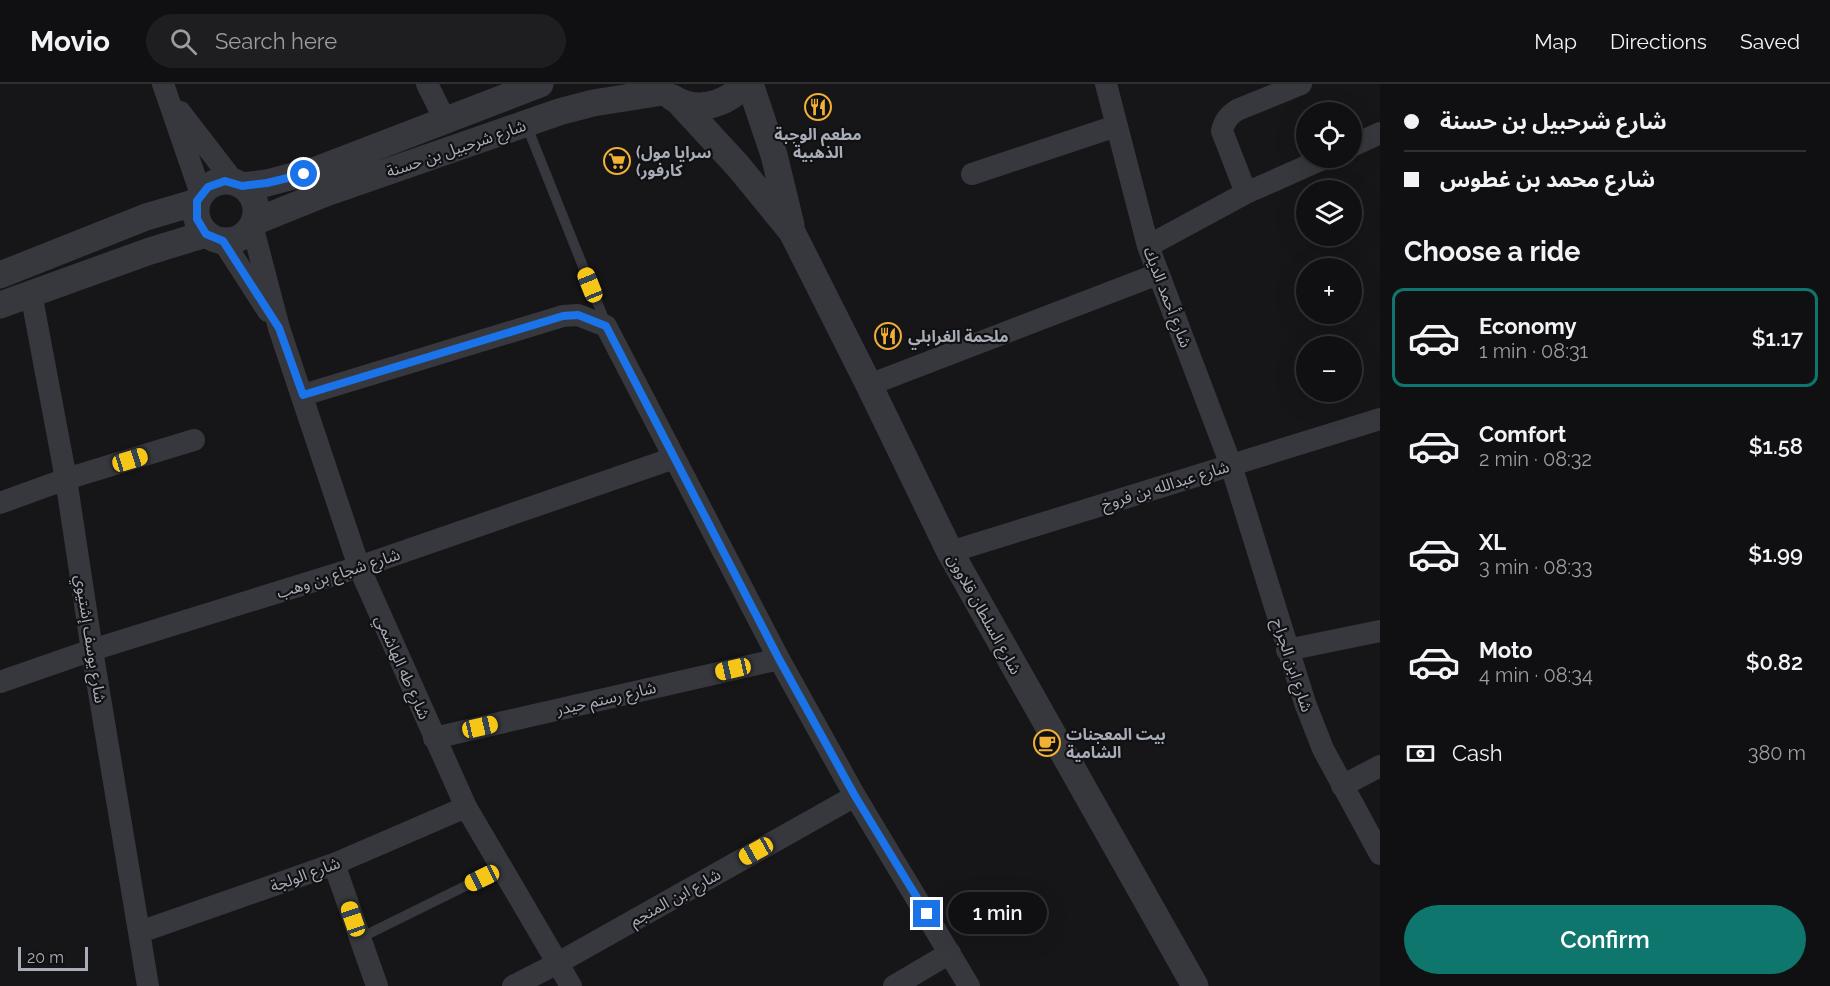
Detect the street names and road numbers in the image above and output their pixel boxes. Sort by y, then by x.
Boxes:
street label: شارع شرحبيل بن حسنة [384,116,529,184]
street label: شارع أحمد الديك [1137,244,1195,351]
street label: شارع عبدالله بن فروخ [1099,457,1232,517]
street label: شارع شجاع بن وهب [274,545,403,605]
street label: شارع السلطان قلاوون [941,551,1026,679]
street label: شارع يوسف إشتيوي [68,574,110,705]
street label: شارع طه الهاشمي [368,612,434,724]
street label: شارع ابن الجراح [1266,616,1317,715]
street label: شارع رستم حيدر [553,678,659,722]
street label: شارع الولجة [268,853,344,899]
street label: شارع ابن المنجم [626,865,725,933]

